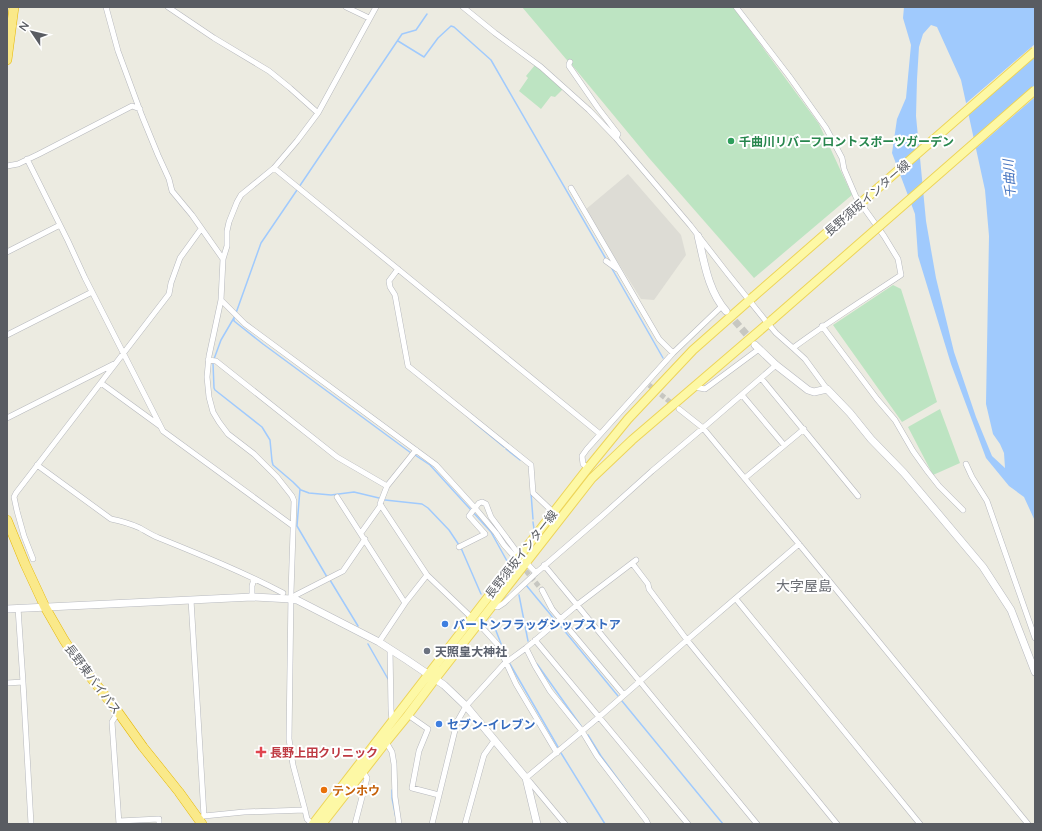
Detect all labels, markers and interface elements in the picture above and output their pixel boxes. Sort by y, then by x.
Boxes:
north arrow [12,12,52,52]
text: N [16,19,31,33]
place label: 千曲川リバーフロントスポーツガーデン [739,134,954,149]
marker: 千曲川リバーフロントスポーツガーデン [726,136,736,146]
street label: 長野須坂インター線 [821,157,913,239]
water label: 千曲川 [1000,157,1018,199]
street label: 長野須坂インター線 [482,507,560,601]
district label: 大字屋島 [776,577,832,594]
place label: バートンフラッグシップストア [453,617,621,632]
marker: バートンフラッグシップストア [440,619,450,629]
street label: 長野東バイパス [62,641,124,717]
place label: 天照皇大神社 [435,644,507,659]
marker: 天照皇大神社 [422,646,432,656]
place label: セブン-イレブン [447,717,535,732]
marker: セブン-イレブン [434,719,444,729]
place label: 長野上田クリニック [270,745,378,760]
marker: 長野上田クリニック [255,746,267,758]
place label: テンホウ [332,783,380,798]
marker: テンホウ [319,785,329,795]

